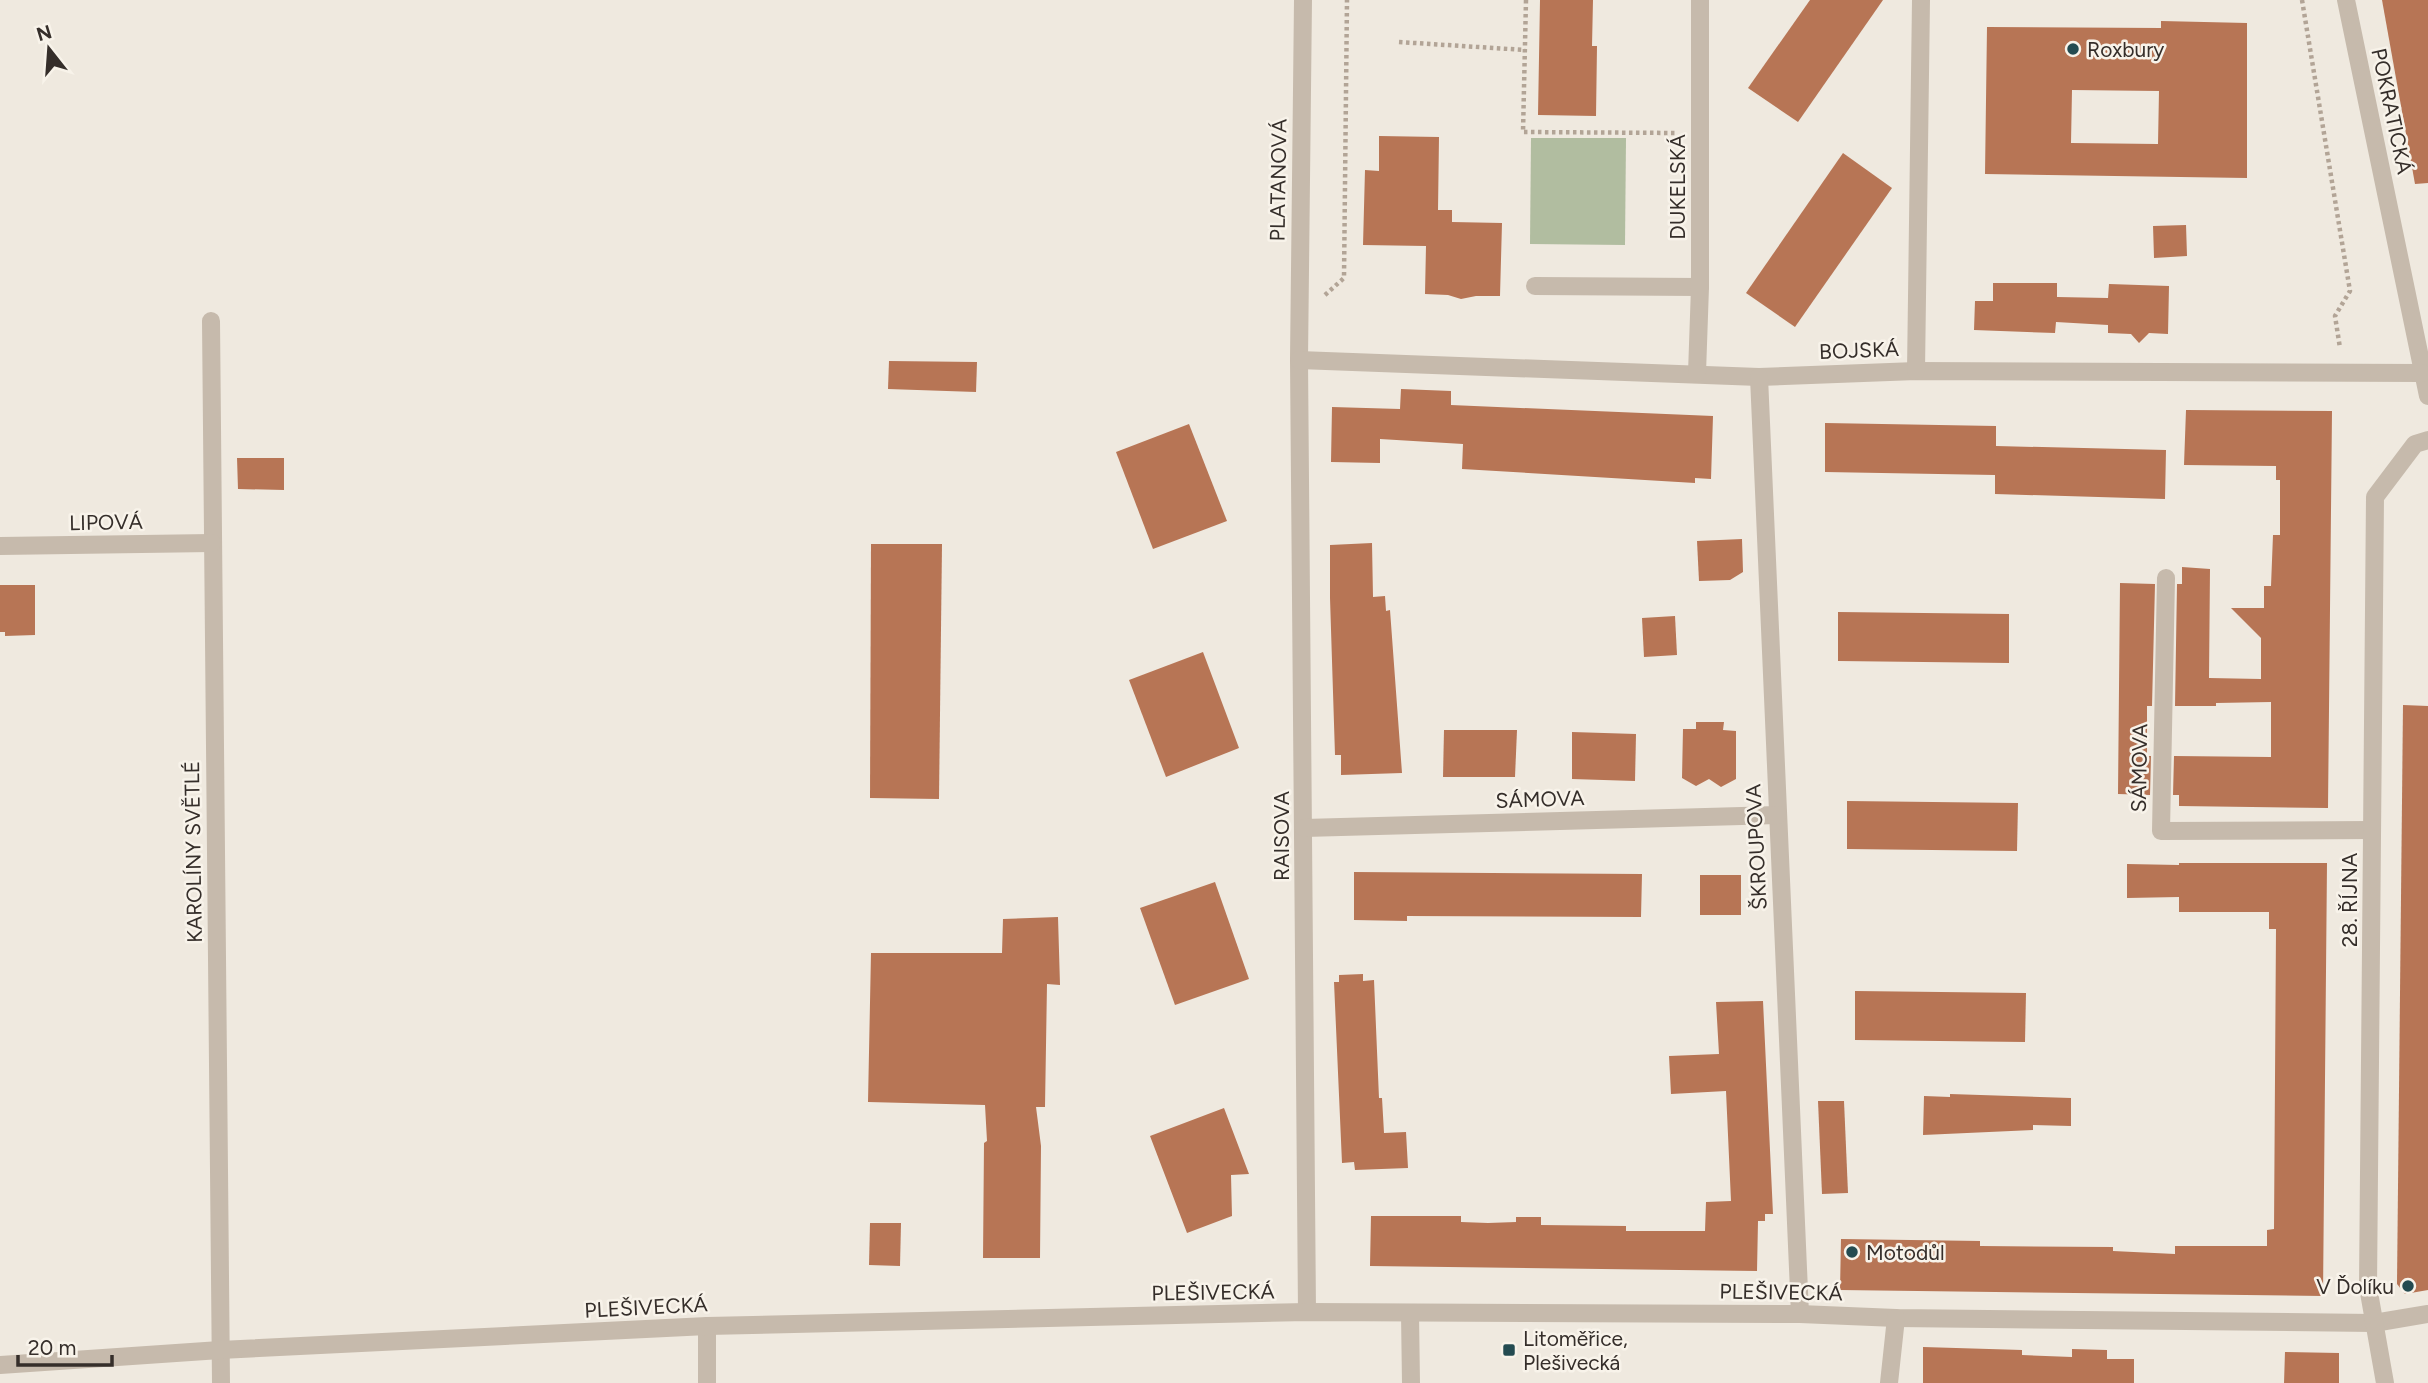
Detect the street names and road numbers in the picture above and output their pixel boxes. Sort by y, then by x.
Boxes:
street label: POKRATICKÁ [2366,46,2418,176]
street label: PLATANOVÁ [1264,119,1292,241]
street label: DUKELSKÁ [1665,134,1690,240]
street label: BOJSKÁ [1819,336,1899,364]
street label: LIPOVÁ [69,509,143,535]
street label: SÁMOVA [2126,723,2152,813]
street label: KAROLÍNY SVĚTLÉ [179,761,207,943]
street label: ŠKROUPOVA [1740,783,1772,911]
street label: SÁMOVA [1495,785,1585,813]
street label: RAISOVA [1269,791,1294,881]
street label: 28. ŘÍJNA [2337,853,2362,947]
street label: PLEŠIVECKÁ [1151,1278,1275,1306]
street label: PLEŠIVECKÁ [1719,1278,1843,1306]
street label: PLEŠIVECKÁ [584,1291,708,1323]

